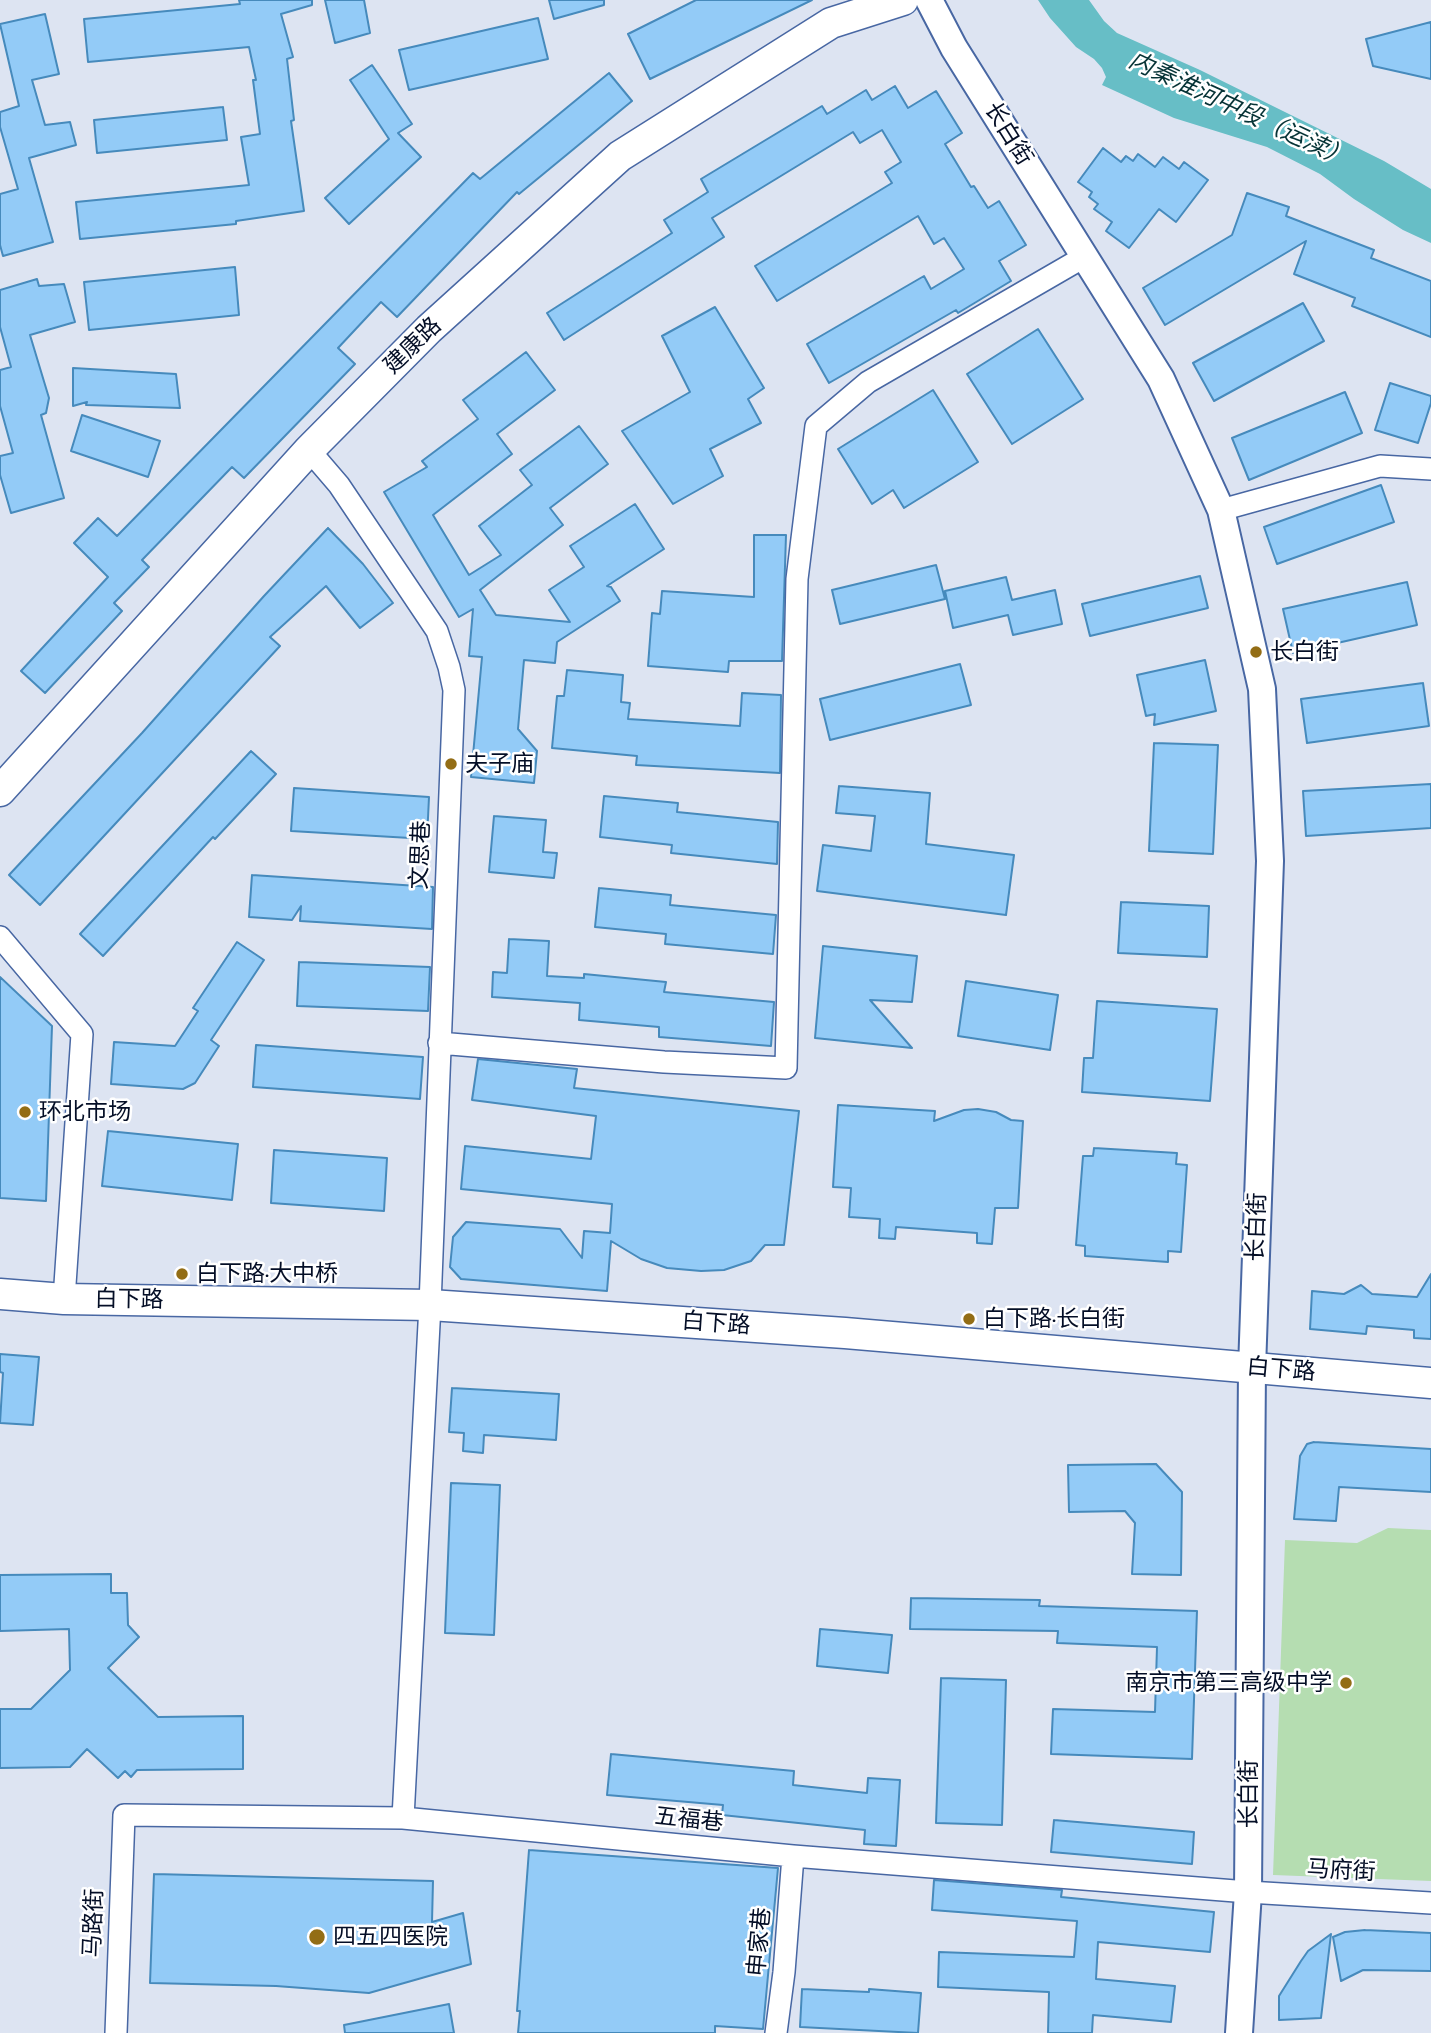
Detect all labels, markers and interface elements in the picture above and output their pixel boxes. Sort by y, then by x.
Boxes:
water label: 内秦淮河中段（运渎） [1124,46,1354,174]
street label: 长白街 [978,97,1038,171]
street label: 建康路 [379,312,447,380]
place label: 长白街 [1270,638,1339,666]
marker: 长白街 [1248,644,1264,660]
place label: 夫子庙 [465,750,534,778]
marker: 夫子庙 [443,756,459,772]
street label: 文思巷 [406,820,436,890]
place label: 环北市场 [39,1098,131,1126]
marker: 环北市场 [17,1104,33,1120]
street label: 长白街 [1242,1192,1272,1262]
place label: 白下路·大中桥 [196,1260,338,1288]
marker: 白下路·大中桥 [174,1266,190,1282]
street label: 白下路 [94,1286,164,1314]
place label: 白下路·长白街 [983,1305,1125,1333]
street label: 白下路 [681,1308,751,1340]
marker: 白下路·长白街 [961,1311,977,1327]
street label: 白下路 [1245,1353,1317,1387]
place label: 南京市第三高级中学 [1125,1669,1332,1697]
marker: 南京市第三高级中学 [1338,1675,1354,1691]
street label: 长白街 [1235,1760,1263,1828]
street label: 五福巷 [653,1803,725,1837]
street label: 马府街 [1306,1855,1376,1887]
street label: 马路街 [79,1888,109,1958]
street label: 申家巷 [743,1906,777,1978]
place label: 四五四医院 [333,1923,448,1951]
marker: 四五四医院 [307,1927,327,1947]

